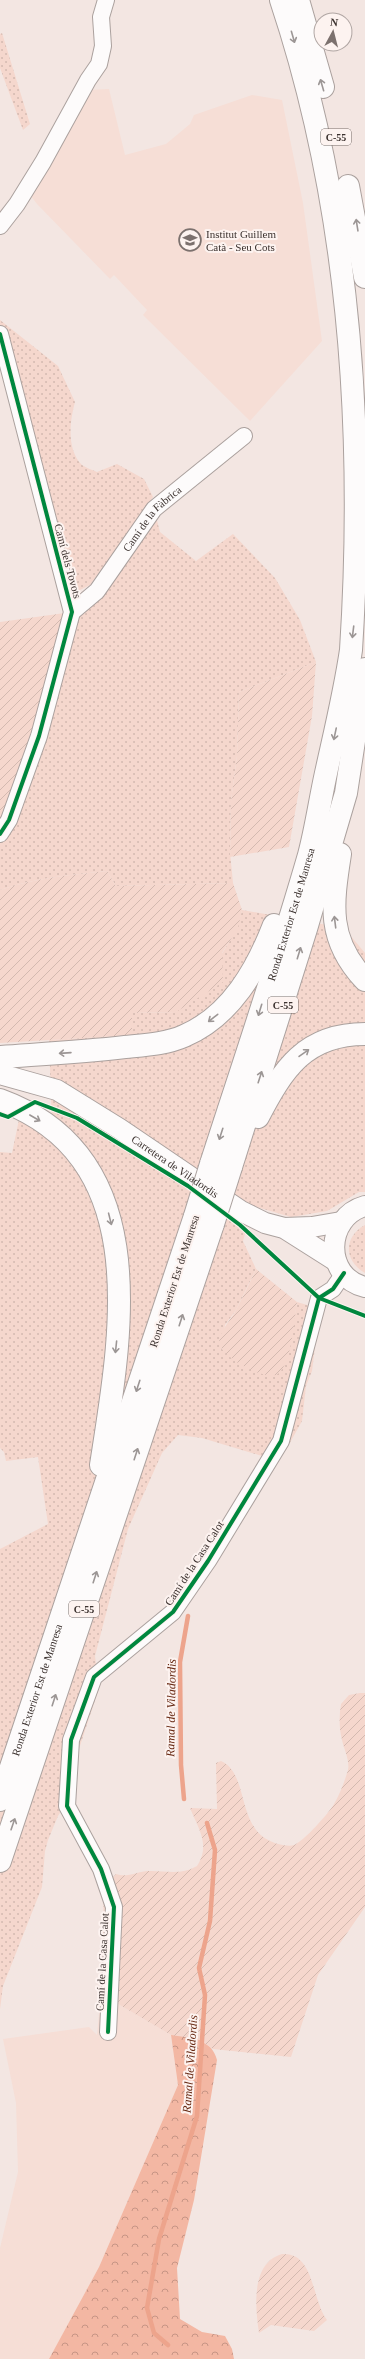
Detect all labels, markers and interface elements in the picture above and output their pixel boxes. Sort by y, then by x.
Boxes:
north arrow [313,12,353,52]
text: N [330,16,339,29]
one-way arrow [290,31,297,44]
one-way arrow [318,79,326,92]
road number: C-55 [321,129,351,145]
one-way arrow [352,219,360,232]
school or university icon: Institut Guillem Catà - Seu Cots [177,227,203,253]
place label: Institut Guillem Catà - Seu Cots [206,228,276,253]
street label: Camí de la Fàbrica [120,483,184,554]
street label: Camí dels Tovots [52,522,84,600]
one-way arrow [350,625,357,638]
one-way arrow [330,727,338,740]
street label: Ronda Exterior Est de Manresa [265,847,317,982]
one-way arrow [331,916,338,929]
one-way arrow [296,947,303,960]
road number: C-55 [268,997,298,1013]
one-way arrow [256,1004,263,1017]
one-way arrow [207,1013,218,1022]
one-way arrow [59,1049,72,1056]
one-way arrow [298,1049,309,1057]
one-way arrow [257,1071,264,1084]
one-way arrow [29,1114,41,1122]
one-way arrow [217,1128,224,1141]
street label: Carretera de Viladordis [129,1133,221,1200]
one-way arrow [107,1212,115,1225]
street label: Ronda Exterior Est de Manresa [147,1213,201,1349]
one-way arrow [178,1313,185,1326]
one-way arrow [112,1340,120,1353]
one-way arrow [134,1380,142,1392]
one-way arrow [133,1448,140,1461]
street label: Camí de la Casa Calot [162,1518,226,1608]
one-way arrow [92,1571,99,1584]
road number: C-55 [69,1601,99,1617]
street label: Ronda Exterior Est de Manresa [9,1622,64,1757]
water label: Ramal de Viladordis [163,1659,179,1758]
one-way arrow [50,1695,58,1707]
one-way arrow [9,1818,17,1830]
street label: Camí de la Casa Calot [93,1913,111,2011]
water label: Ramal de Viladordis [180,2014,200,2114]

